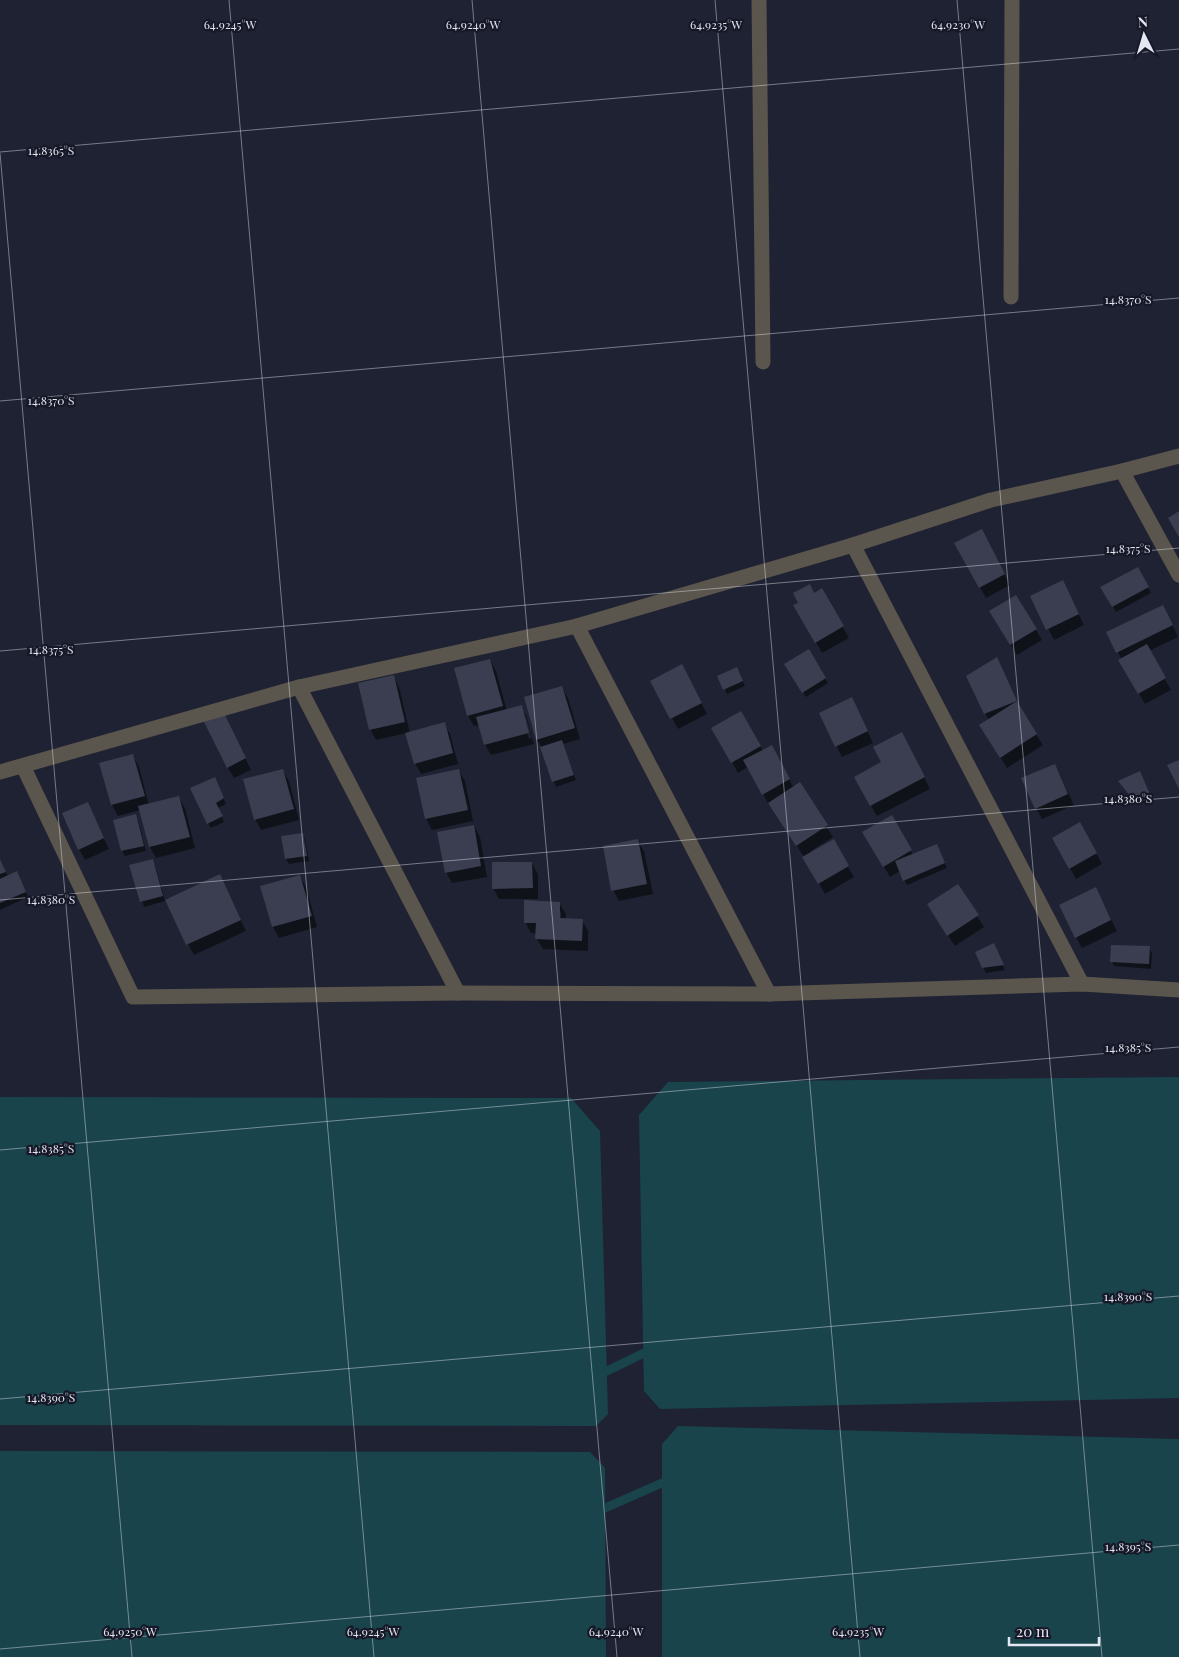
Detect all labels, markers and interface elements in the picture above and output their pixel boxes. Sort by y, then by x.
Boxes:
north arrow [1119,10,1169,60]
text: N [1137,12,1149,31]
text: 64.9245°W [204,16,256,32]
text: 64.9240°W [446,16,500,32]
text: 64.9235°W [690,16,742,32]
text: 64.9230°W [931,16,985,32]
text: 14.8365°S [28,142,74,158]
text: 14.8370°S [1104,291,1152,307]
text: 14.8370°S [27,392,75,408]
text: 14.8375°S [1105,540,1151,556]
text: 14.8375°S [28,641,74,657]
text: 14.8380°S [1104,790,1152,806]
text: 14.8380°S [27,891,75,907]
text: 14.8385°S [1105,1039,1151,1055]
text: 14.8385°S [28,1140,74,1156]
text: 14.8390°S [1104,1288,1152,1304]
text: 14.8390°S [27,1389,75,1405]
text: 14.8395°S [1105,1538,1151,1554]
scale bar [1009,1614,1099,1646]
text: 20 m [1016,1621,1050,1641]
text: 64.9250°W [103,1623,157,1639]
text: 64.9245°W [347,1623,399,1639]
text: 64.9240°W [589,1623,643,1639]
text: 64.9235°W [832,1623,884,1639]

